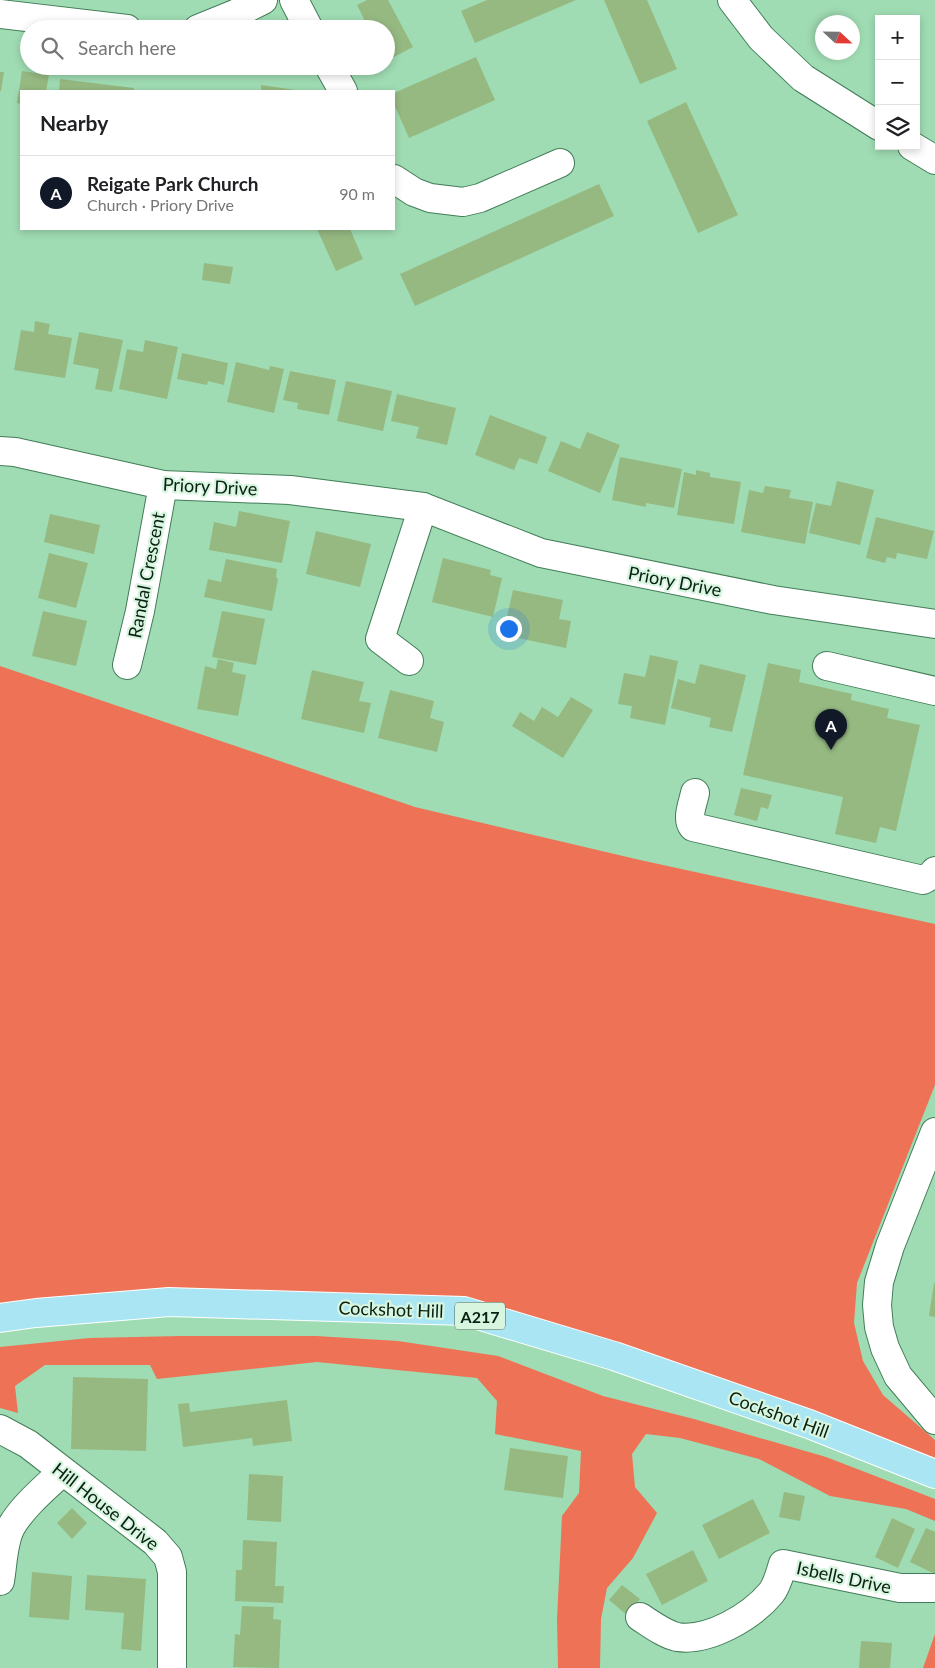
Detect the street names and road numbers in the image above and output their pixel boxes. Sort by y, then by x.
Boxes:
street label: Priory Drive [162,473,258,499]
street label: Randal Crescent [123,510,169,640]
street label: Priory Drive [626,561,724,601]
street label: Cockshot Hill [338,1296,444,1322]
road number: A217 [455,1302,505,1330]
street label: Cockshot Hill [726,1386,832,1442]
street label: Hill House Drive [48,1457,164,1555]
street label: Isbells Drive [795,1556,893,1598]

